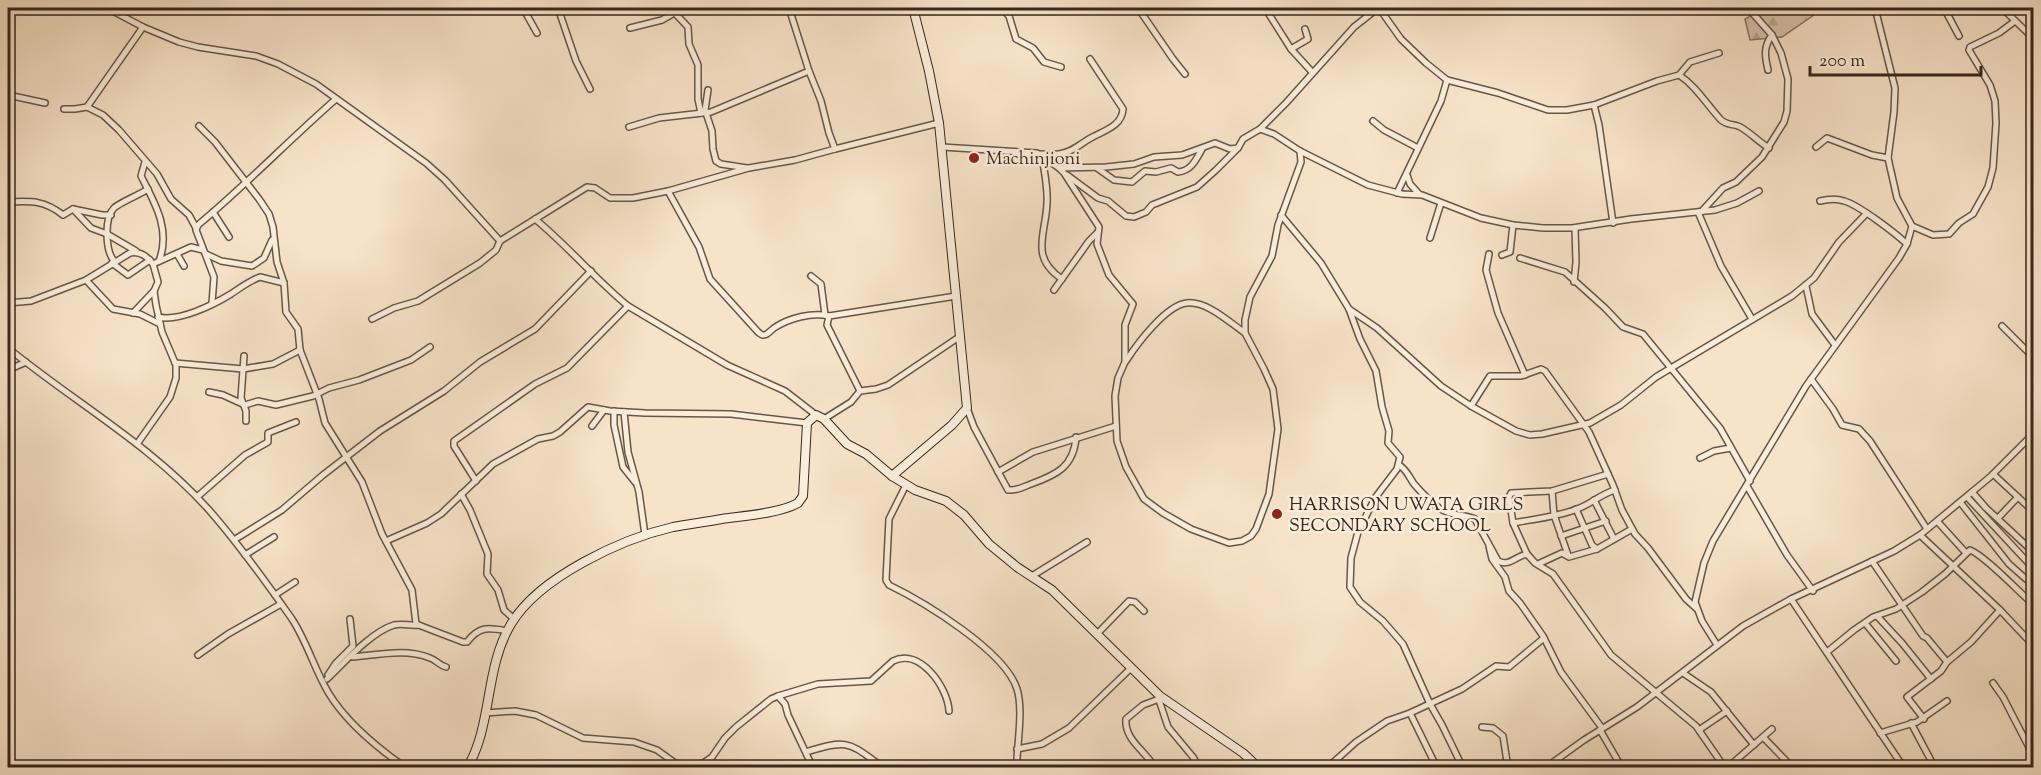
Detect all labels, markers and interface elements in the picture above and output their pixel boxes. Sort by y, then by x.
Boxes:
scale bar [1810,39,1981,77]
text: 200 m [1819,49,1865,75]
place label: Machinjioni [986,147,1080,173]
marker: Machinjioni [967,151,981,165]
place label: HARRISON UWATA GIRLS SECONDARY SCHOOL [1289,493,1523,540]
marker: HARRISON UWATA GIRLS SECONDARY SCHOOL [1270,507,1284,521]

